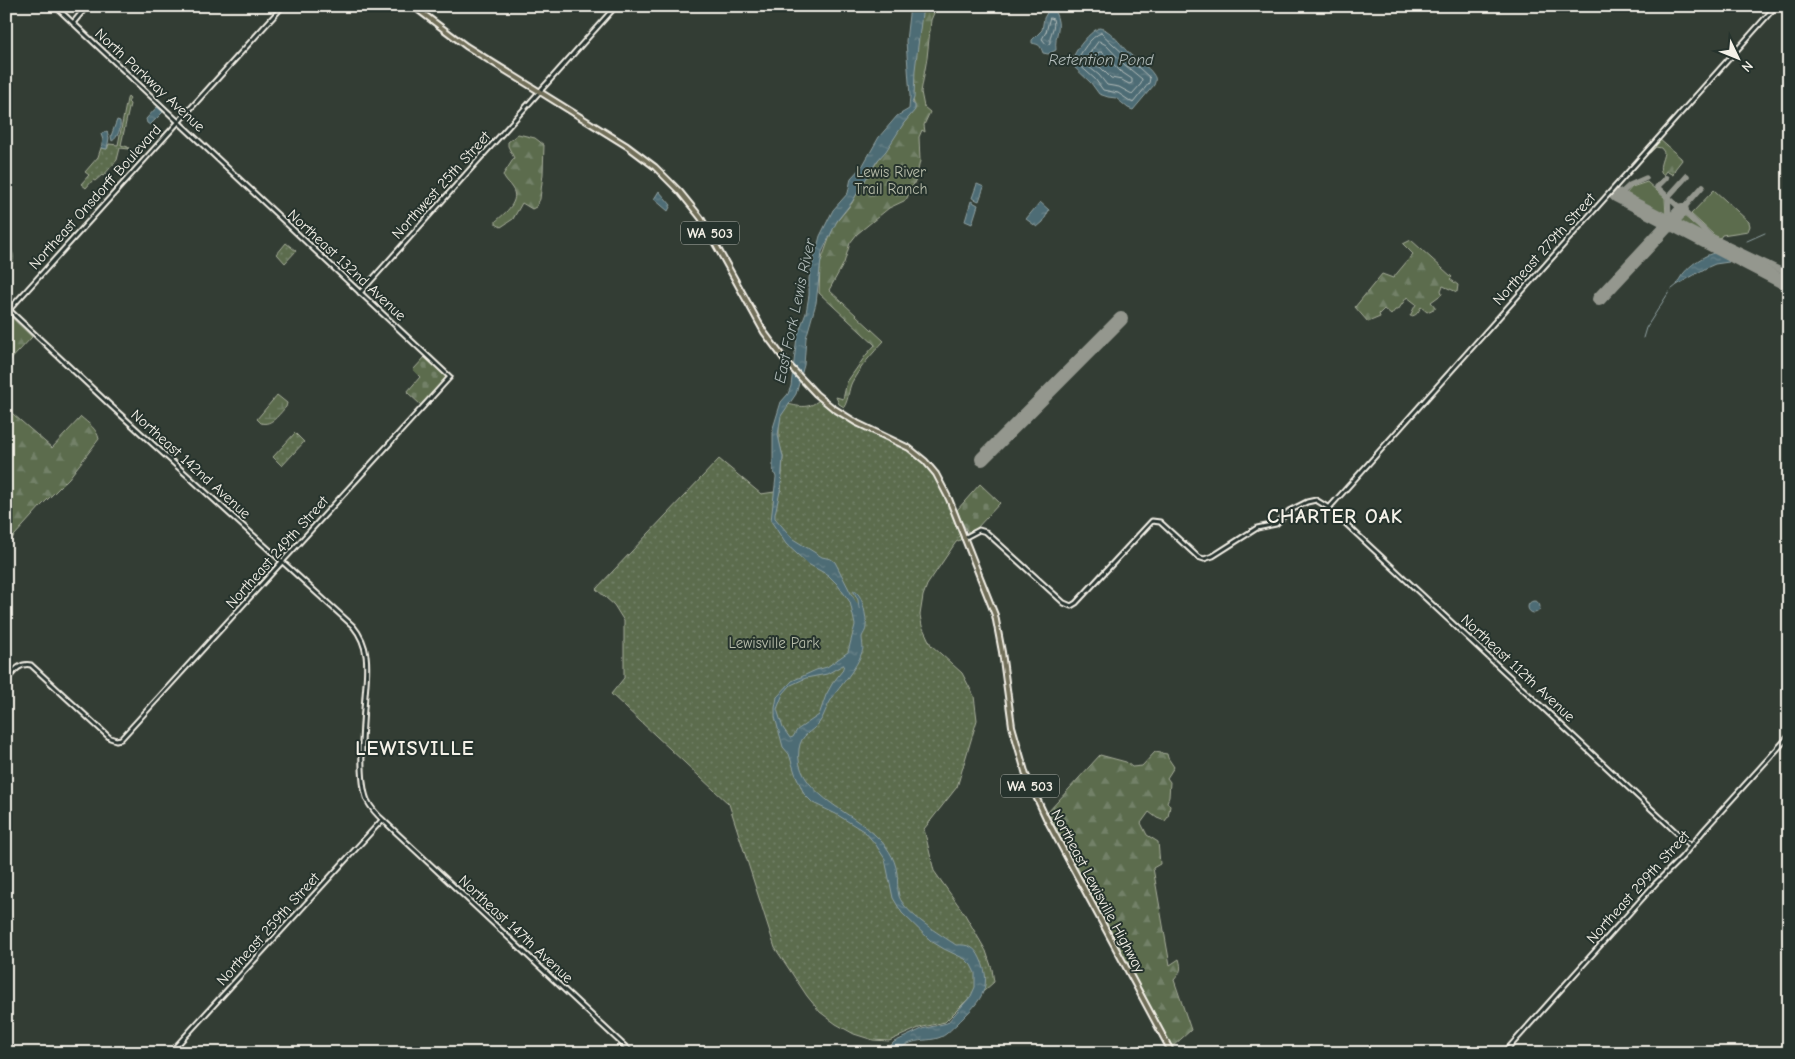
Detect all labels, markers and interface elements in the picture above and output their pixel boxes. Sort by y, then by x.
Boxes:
street label: North Parkway Avenue [91,24,209,136]
north arrow [1712,32,1762,82]
water label: Retention Pond [1048,51,1154,69]
text: N [1738,57,1756,76]
street label: Northeast Onsdorff Boulevard [25,121,165,273]
street label: Northwest 25th Street [388,127,495,243]
park label: Lewis River Trail Ranch [854,163,928,198]
street label: Northeast 279th Street [1489,189,1600,309]
street label: Northeast 132nd Avenue [284,205,410,325]
road number: WA 503 [681,222,739,244]
water label: East Fork Lewis River [771,236,819,385]
street label: Northeast 142nd Avenue [127,406,255,523]
street label: Northeast 249th Street [222,492,333,612]
district label: CHARTER OAK [1267,505,1403,528]
street label: Northeast 112th Avenue [1457,610,1579,726]
park label: Lewisville Park [729,634,820,652]
district label: LEWISVILLE [355,737,475,760]
road number: WA 503 [1001,774,1059,798]
street label: Northeast Lewisville Highway [1047,806,1149,976]
street label: Northeast 299th Street [1583,826,1694,947]
street label: Northeast 259th Street [213,868,324,989]
street label: Northeast 147th Avenue [455,871,577,987]

